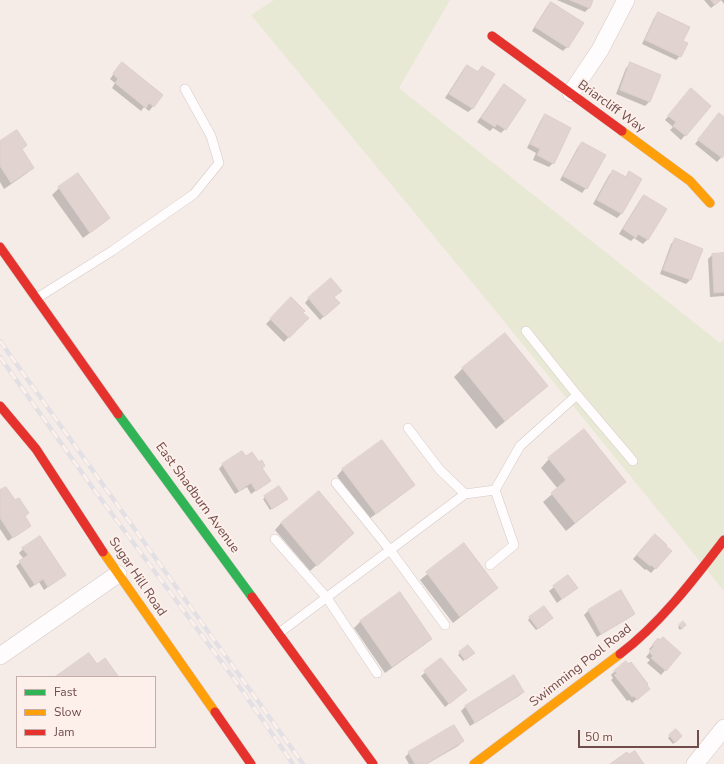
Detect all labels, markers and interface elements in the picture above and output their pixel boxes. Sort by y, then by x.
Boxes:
street label: Briarcliff Way [574,77,648,137]
street label: East Shadburn Avenue [152,440,242,556]
street label: Sugar Hill Road [105,535,169,619]
street label: Swimming Pool Road [527,621,635,711]
legend [16,676,156,748]
text: Fast [54,684,77,700]
text: Slow [54,704,82,720]
scale bar [580,722,701,748]
text: Jam [54,724,75,740]
text: 50 m [585,729,613,745]

